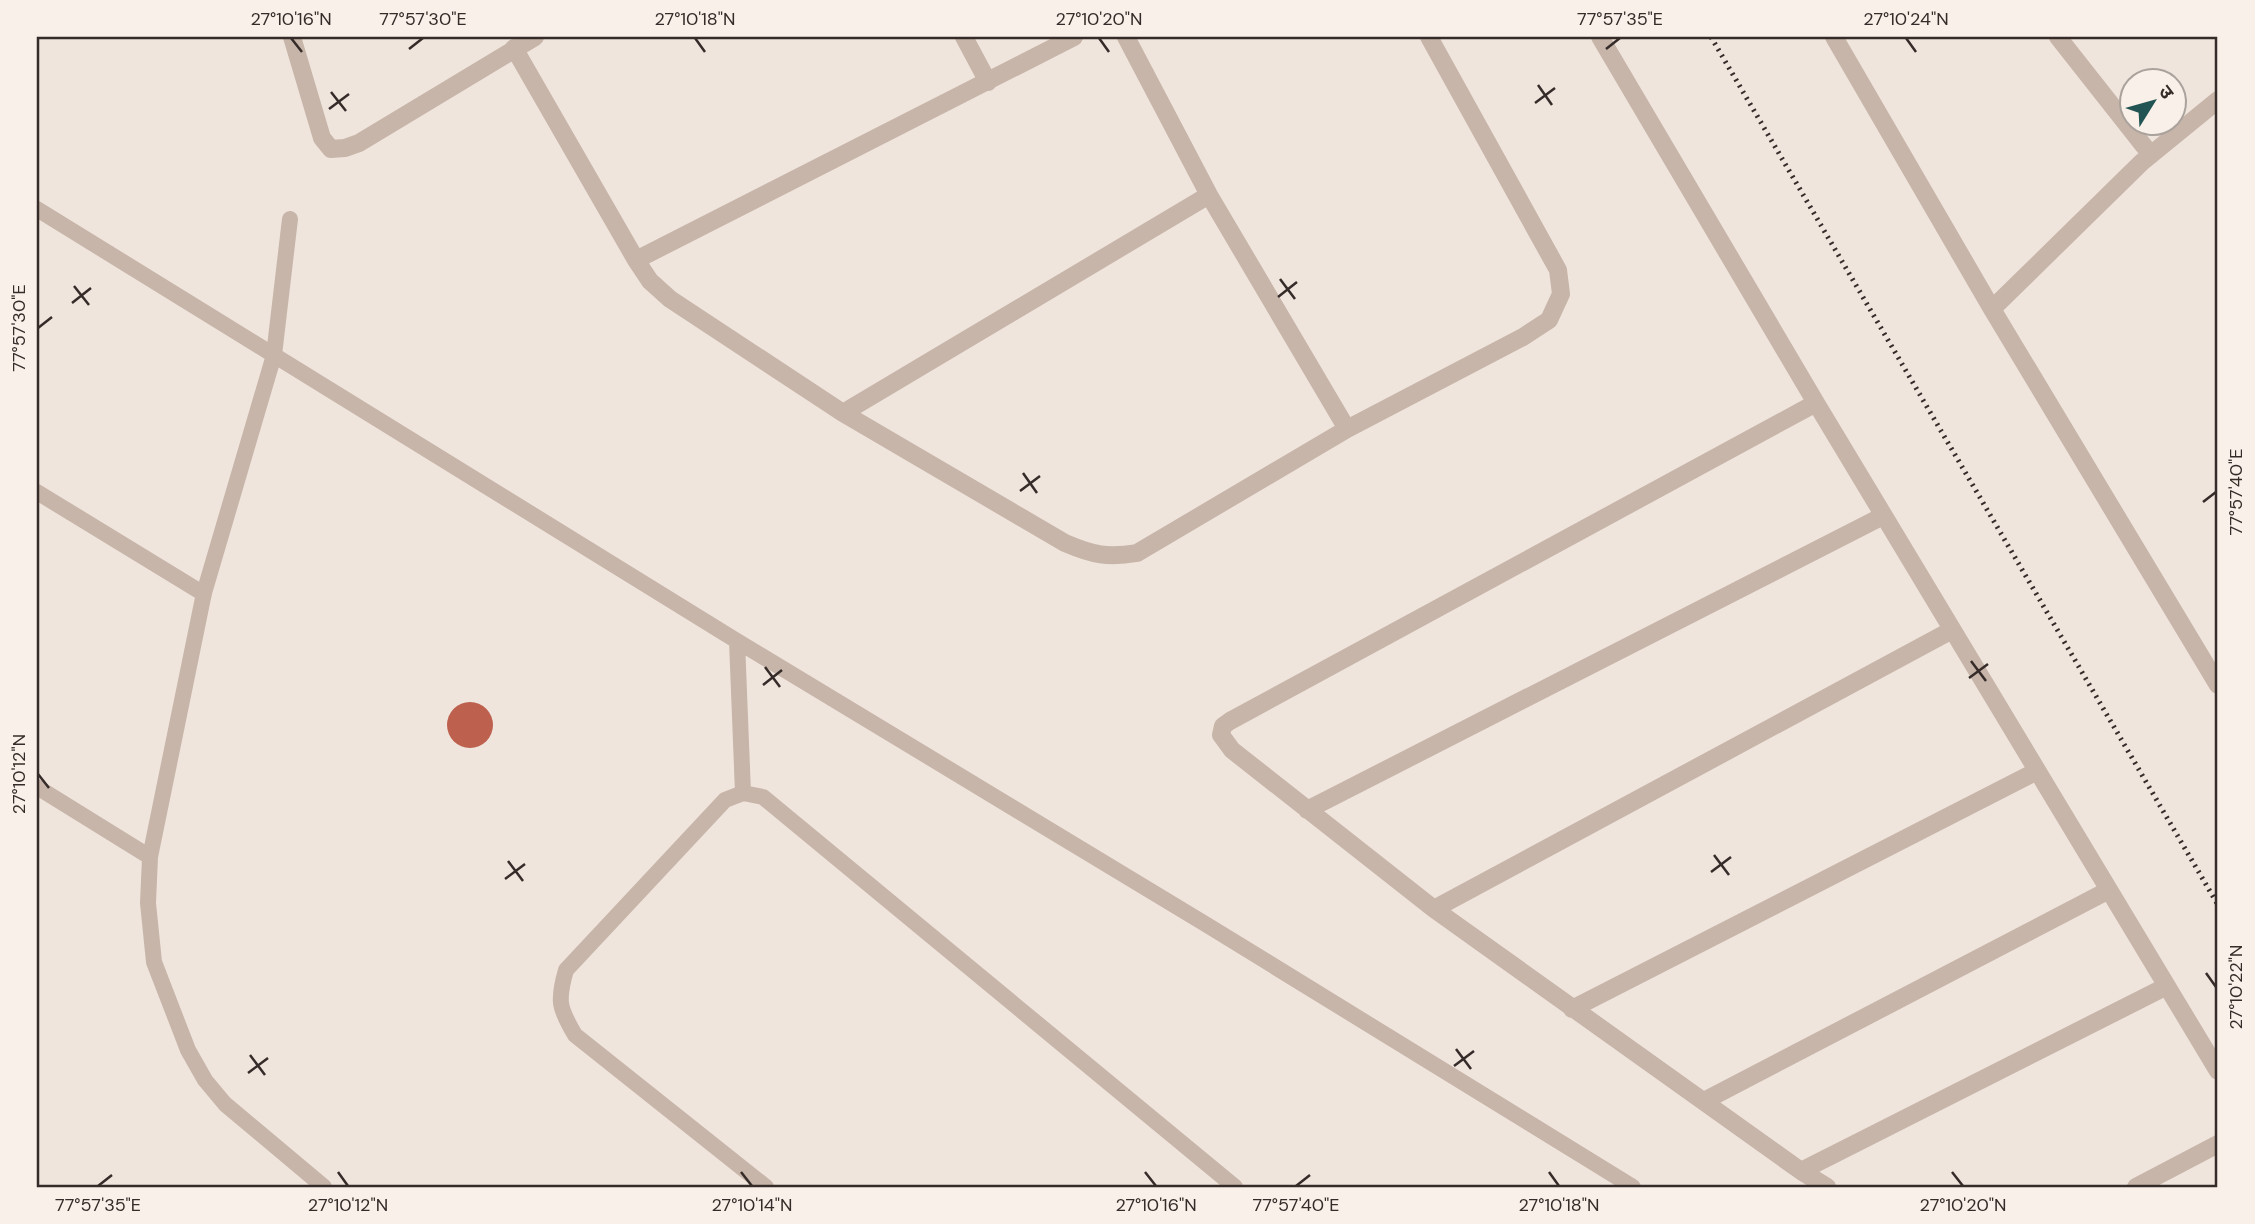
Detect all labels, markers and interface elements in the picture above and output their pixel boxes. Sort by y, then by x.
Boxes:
text: 27°10'16"N [250,7,332,31]
text: 77°57'30"E [379,7,467,31]
text: 27°10'18"N [655,7,735,31]
text: 27°10'20"N [1056,7,1142,31]
text: 77°57'35"E [1577,7,1663,31]
text: 27°10'24"N [1863,7,1949,31]
north arrow [2118,66,2188,136]
text: उ [2153,80,2180,105]
text: 77°57'30"E [7,284,31,372]
text: 77°57'40"E [2224,449,2248,535]
text: 27°10'12"N [7,734,31,814]
text: 27°10'22"N [2224,944,2248,1030]
text: 77°57'35"E [55,1193,141,1217]
text: 27°10'12"N [308,1193,388,1217]
text: 27°10'14"N [712,1193,792,1217]
text: 27°10'16"N [1115,1193,1197,1217]
text: 77°57'40"E [1253,1193,1339,1217]
text: 27°10'18"N [1519,1193,1599,1217]
text: 27°10'20"N [1920,1193,2006,1217]

